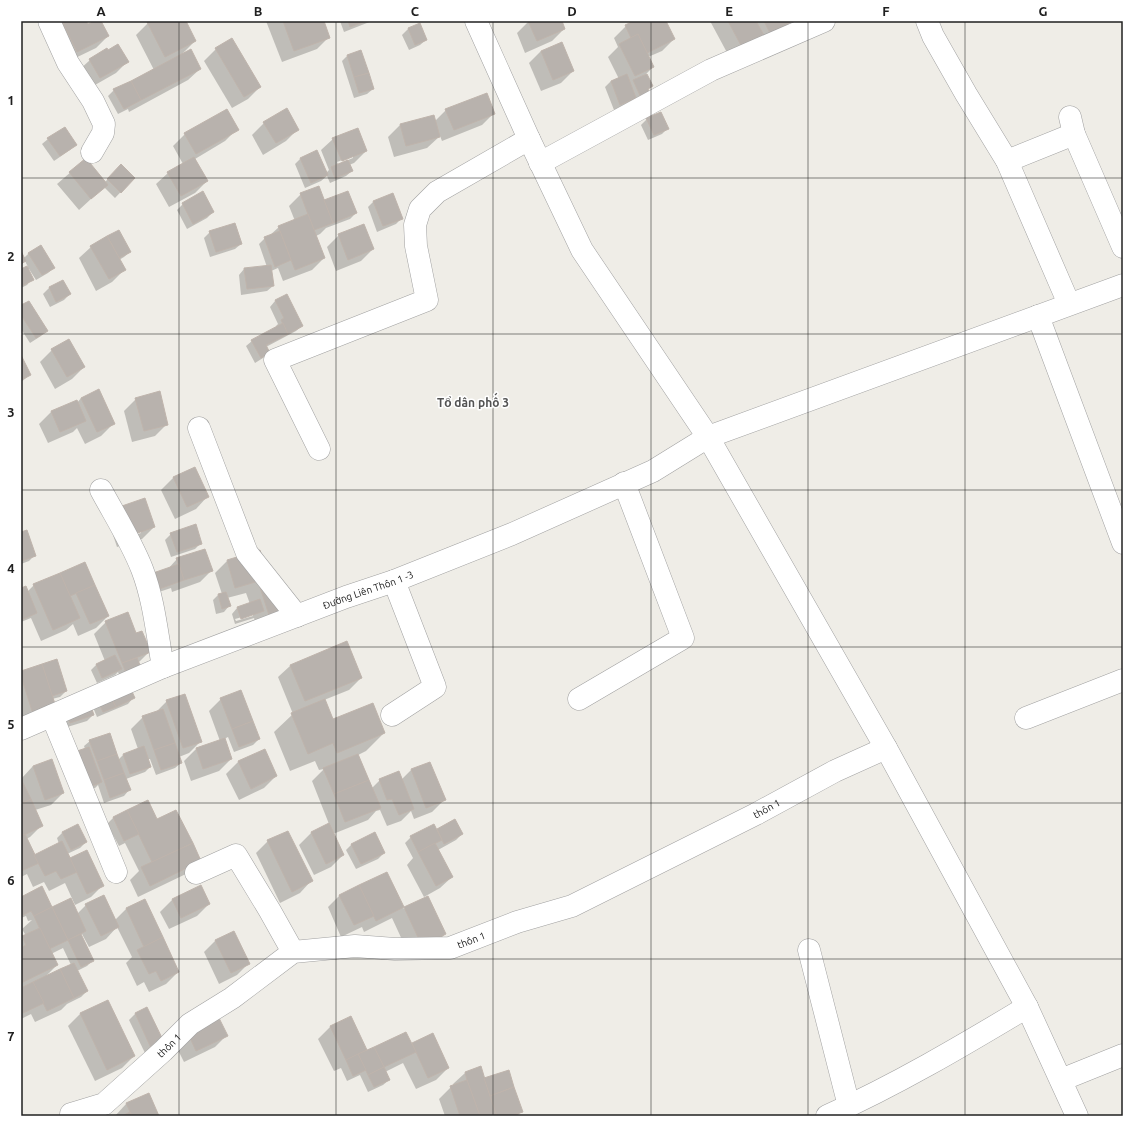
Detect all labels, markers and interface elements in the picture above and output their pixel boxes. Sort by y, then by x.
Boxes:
text: A [96,4,106,18]
text: B [254,4,263,18]
text: C [411,4,420,18]
text: D [567,4,577,18]
text: E [725,4,733,18]
text: F [882,4,890,18]
text: G [1039,4,1048,18]
text: 1 [7,93,15,107]
text: 2 [7,249,15,263]
district label: Tổ dân phố 3 [437,392,509,409]
text: 3 [7,405,15,419]
text: 4 [7,561,15,575]
street label: Đường Liên Thôn 1 -3 [321,568,415,611]
text: 5 [7,717,15,731]
street label: thôn 1 [751,796,782,820]
text: 6 [7,873,15,887]
street label: thôn 1 [456,929,487,950]
text: 7 [7,1029,15,1043]
street label: thôn 1 [155,1031,183,1059]

